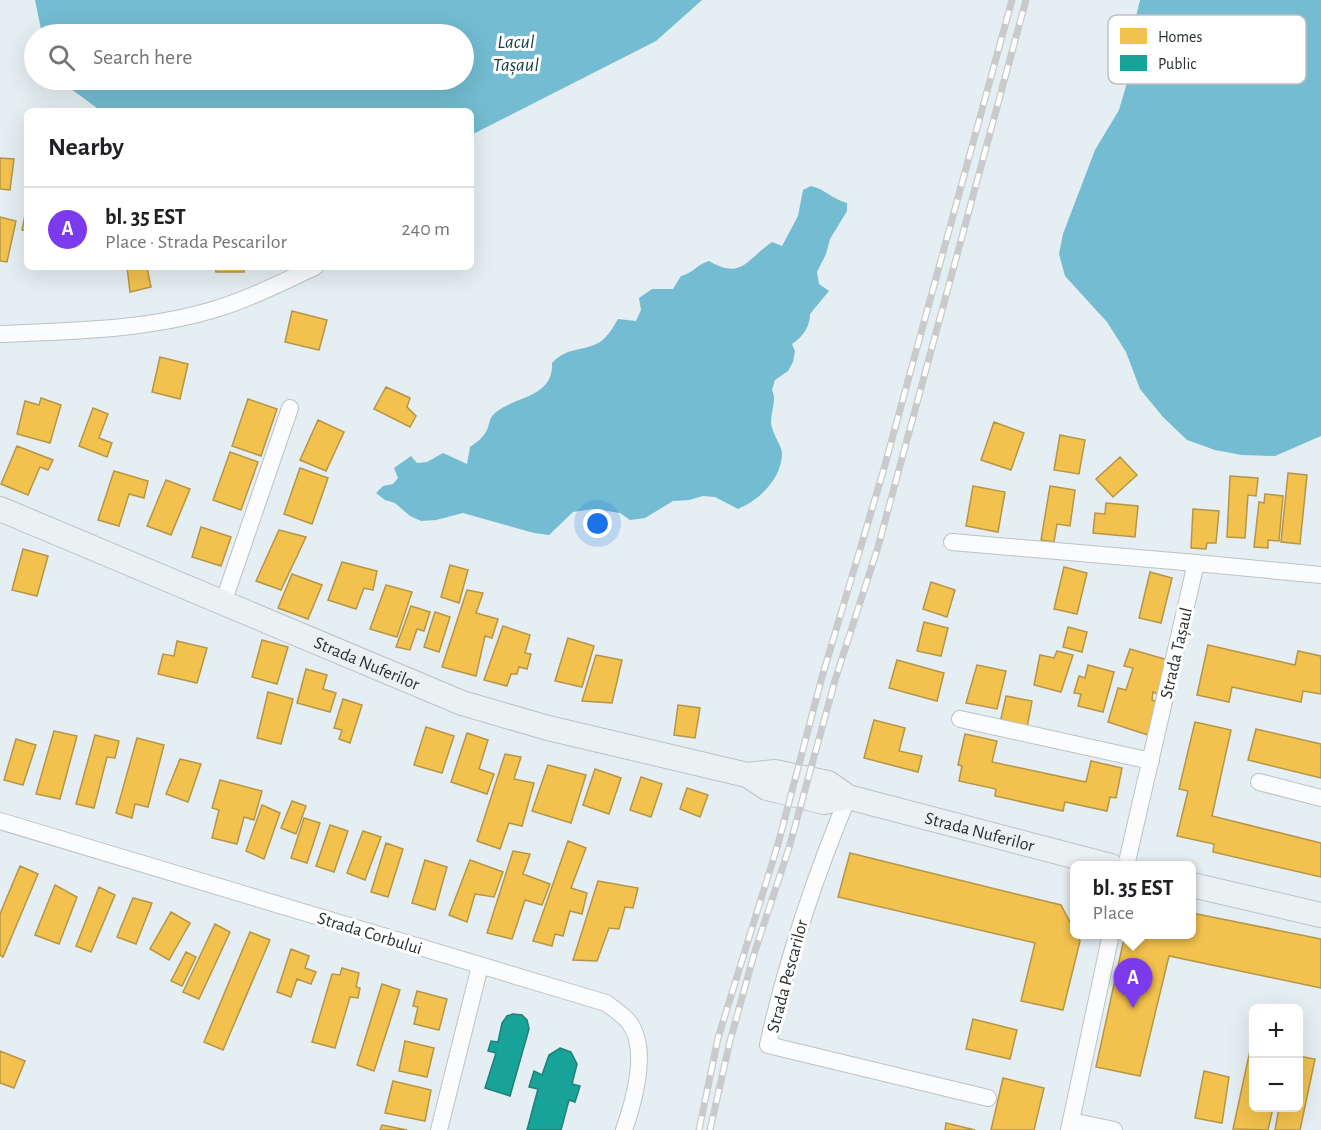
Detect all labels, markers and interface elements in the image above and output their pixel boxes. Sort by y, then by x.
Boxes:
legend [1108,15,1306,84]
search box [24,24,474,90]
text: Homes [1158,29,1202,45]
water label: Lacul Tașaul [493,32,539,76]
icon: search [45,41,78,74]
text: Search here [93,46,192,68]
text: Public [1158,56,1196,72]
text: Nearby [48,134,124,160]
text: bl. 35 EST [105,206,186,228]
text: A [62,219,74,239]
text: 240 m [401,219,450,239]
text: Place · Strada Pescarilor [105,232,287,252]
your location [583,509,612,538]
street label: Strada Tașaul [1158,606,1197,701]
street label: Strada Nuferilor [311,634,422,694]
street label: Strada Nuferilor [923,810,1036,856]
popup [1070,861,1196,939]
text: bl. 35 EST [1093,877,1173,899]
text: Place [1093,903,1134,923]
street label: Strada Corbului [315,909,424,958]
street label: Strada Pescarilor [764,918,812,1035]
pin: A [1114,958,1152,1008]
map controls [1249,1004,1303,1112]
button: + [1249,1004,1303,1058]
button: − [1249,1058,1303,1112]

